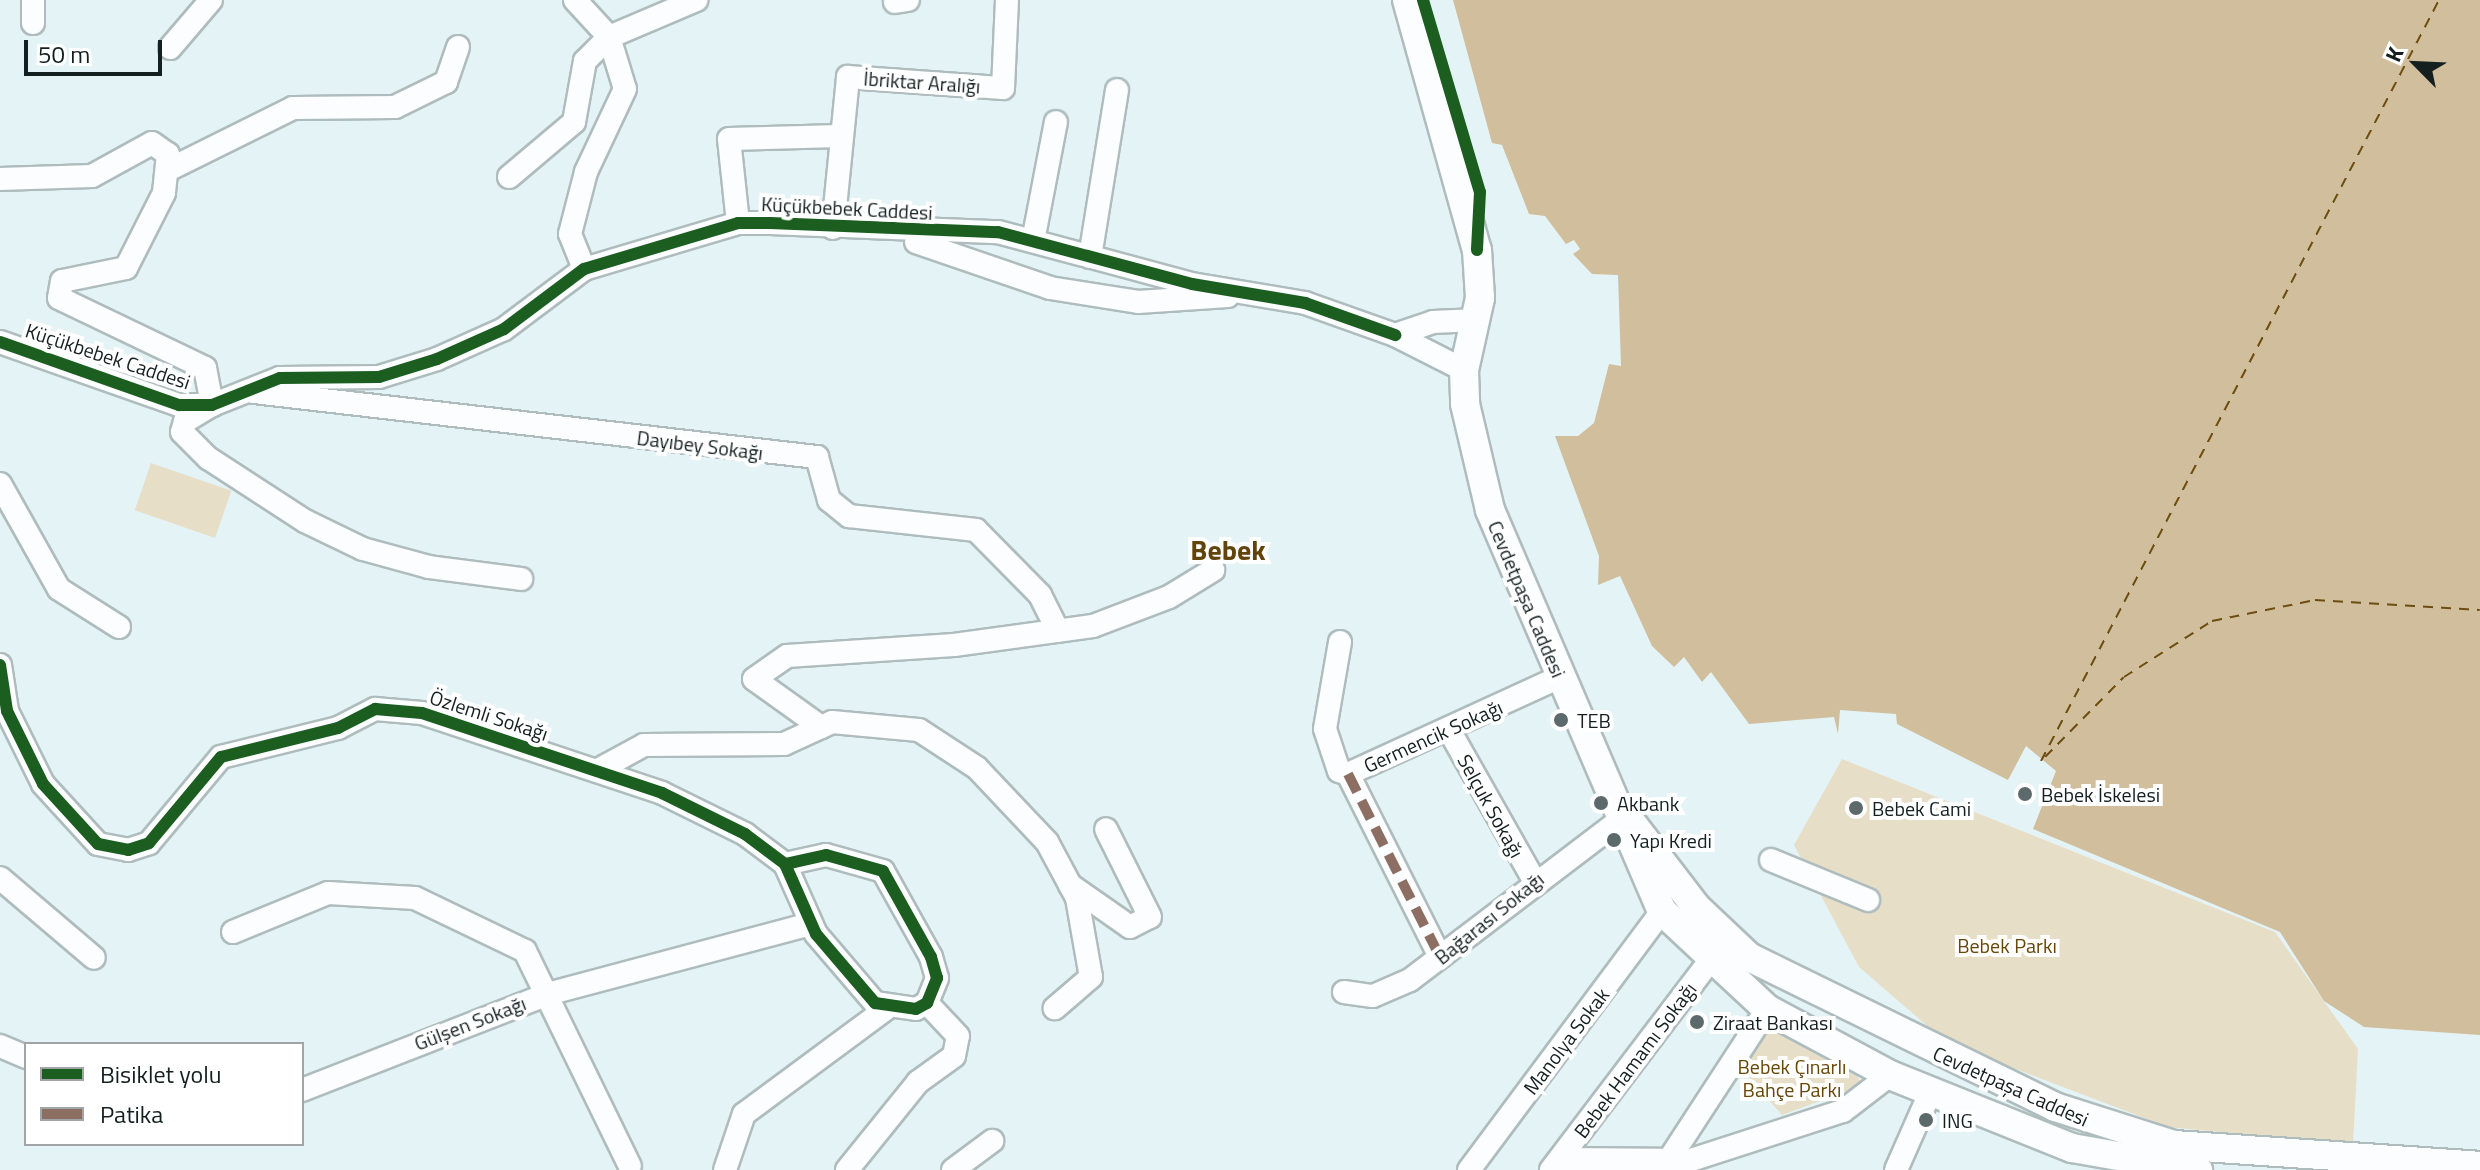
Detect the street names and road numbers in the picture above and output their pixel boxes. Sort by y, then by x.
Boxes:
street label: İbriktar Aralığı [863,66,981,98]
street label: Küçükbebek Caddesi [761,192,933,224]
street label: Küçükbebek Caddesi [23,318,193,394]
street label: Dayıbey Sokağı [636,425,764,465]
street label: Cevdetpaşa Caddesi [1483,517,1571,681]
street label: Özlemli Sokağı [427,685,551,745]
street label: Germencik Sokağı [1360,695,1506,777]
street label: Selçuk Sokağı [1453,750,1529,862]
street label: Bağarası Sokağı [1430,867,1548,969]
street label: Bebek Hamamı Sokağı [1569,978,1701,1142]
street label: Manolya Sokak [1518,983,1614,1099]
street label: Gülşen Sokağı [411,991,529,1055]
street label: Cevdetpaşa Caddesi [1929,1041,2093,1131]

